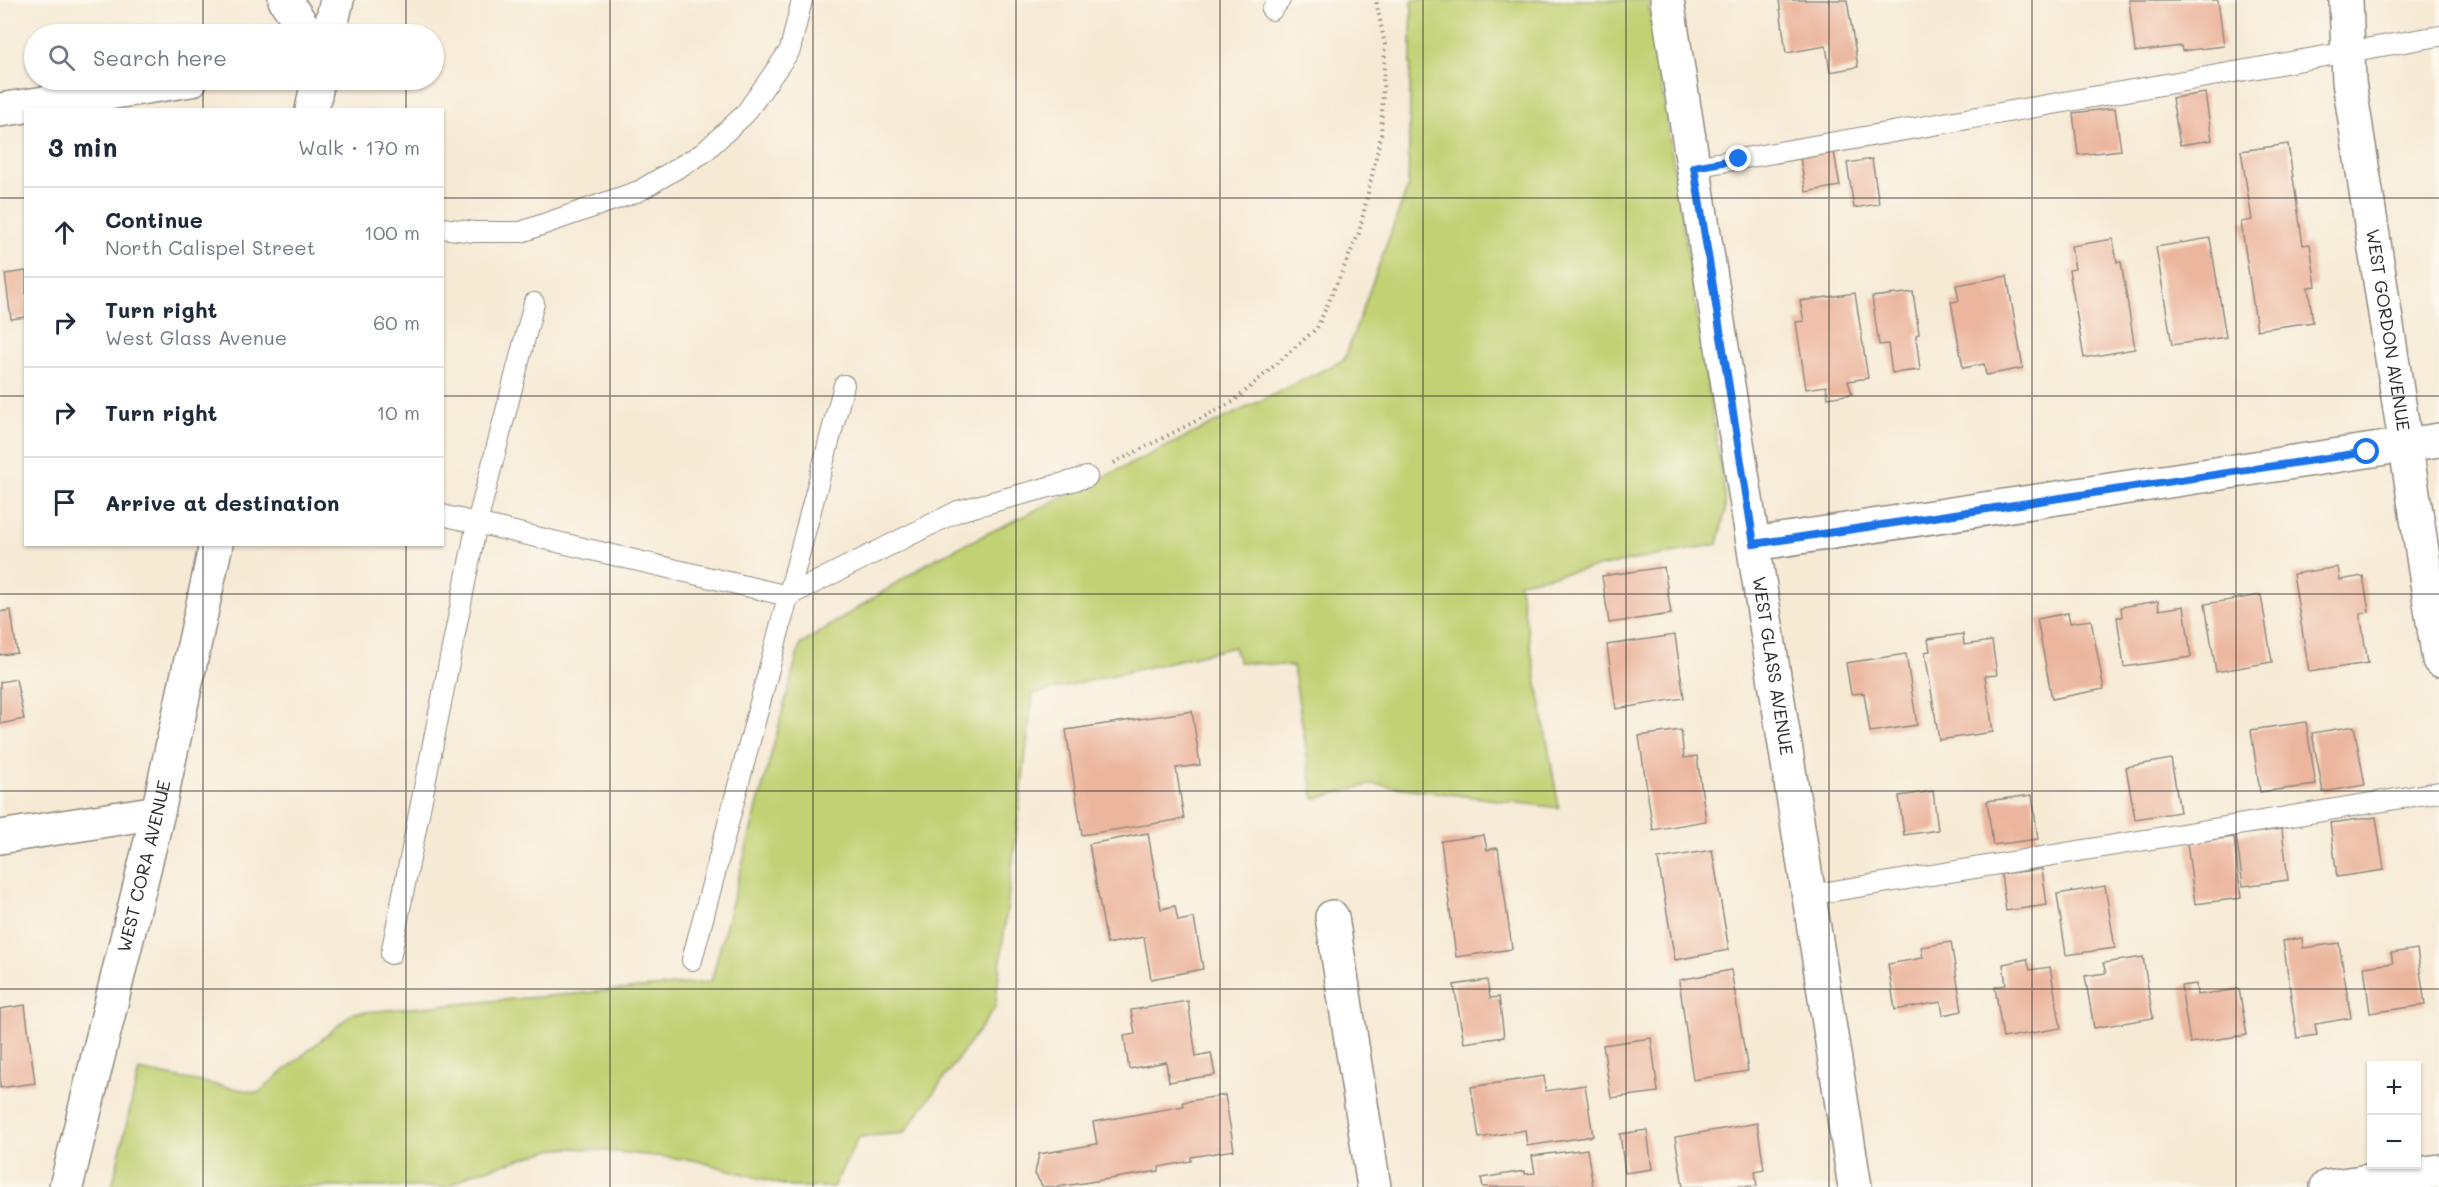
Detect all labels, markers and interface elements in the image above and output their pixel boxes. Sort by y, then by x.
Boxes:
search box [24,24,444,90]
icon: search [45,41,78,74]
text: Search here [93,43,227,72]
text: 3 min [48,130,117,164]
text: Walk · 170 m [298,134,420,160]
route end [1725,145,1751,171]
text: Continue [105,205,203,234]
icon: ahead [48,216,81,249]
text: 100 m [364,219,420,245]
street label: WEST GORDON AVENUE [2361,227,2416,433]
text: North Calispel Street [105,234,316,260]
text: Turn right [105,295,217,324]
icon: right [48,306,81,339]
text: 60 m [373,309,420,335]
text: West Glass Avenue [105,324,287,350]
icon: right [48,396,81,429]
text: Turn right [105,398,217,427]
text: 10 m [376,399,420,425]
route start [2353,438,2379,464]
icon: arrive [48,486,81,519]
text: Arrive at destination [105,488,340,517]
street label: WEST GLASS AVENUE [1747,574,1799,757]
street label: WEST CORA AVENUE [111,778,176,955]
map controls [2367,1061,2421,1169]
button: + [2367,1061,2421,1115]
button: − [2367,1115,2421,1169]

